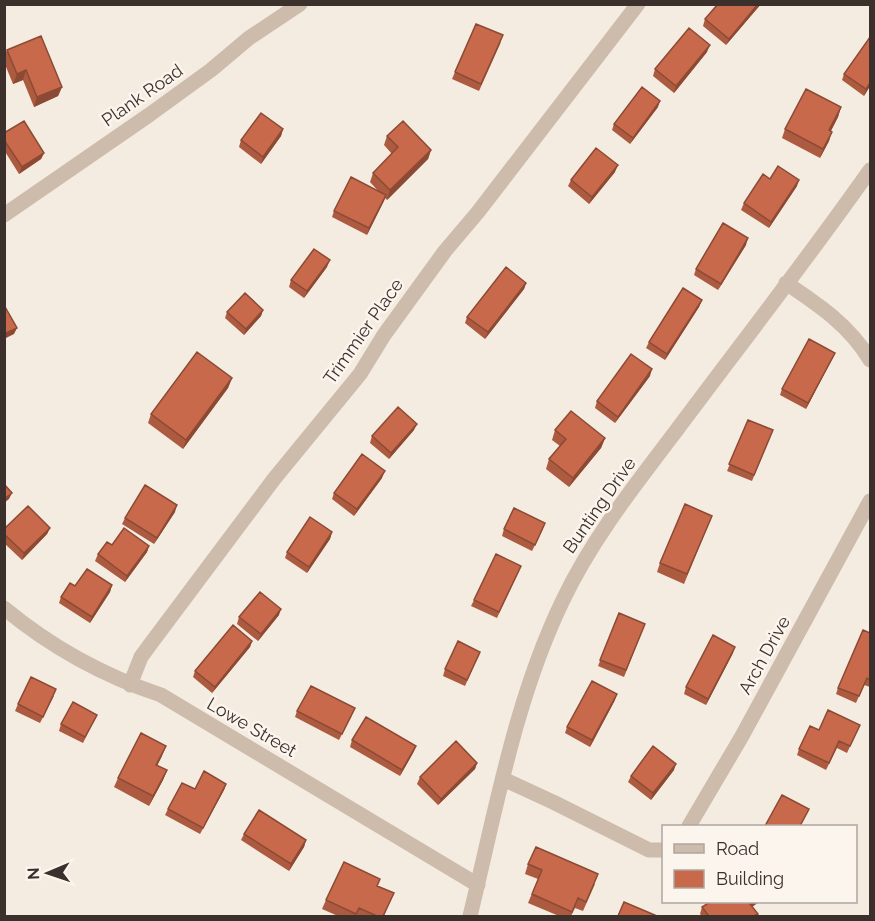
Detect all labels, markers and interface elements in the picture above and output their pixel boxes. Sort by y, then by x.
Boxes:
street label: Plank Road [98,60,186,130]
street label: Trimmier Place [319,274,407,388]
street label: Bunting Drive [558,453,640,557]
street label: Arch Drive [734,612,794,698]
street label: Lowe Street [203,693,301,761]
legend [662,825,857,903]
text: Road [716,838,759,859]
north arrow [18,843,78,903]
text: N [24,867,43,880]
text: Building [716,868,784,889]

